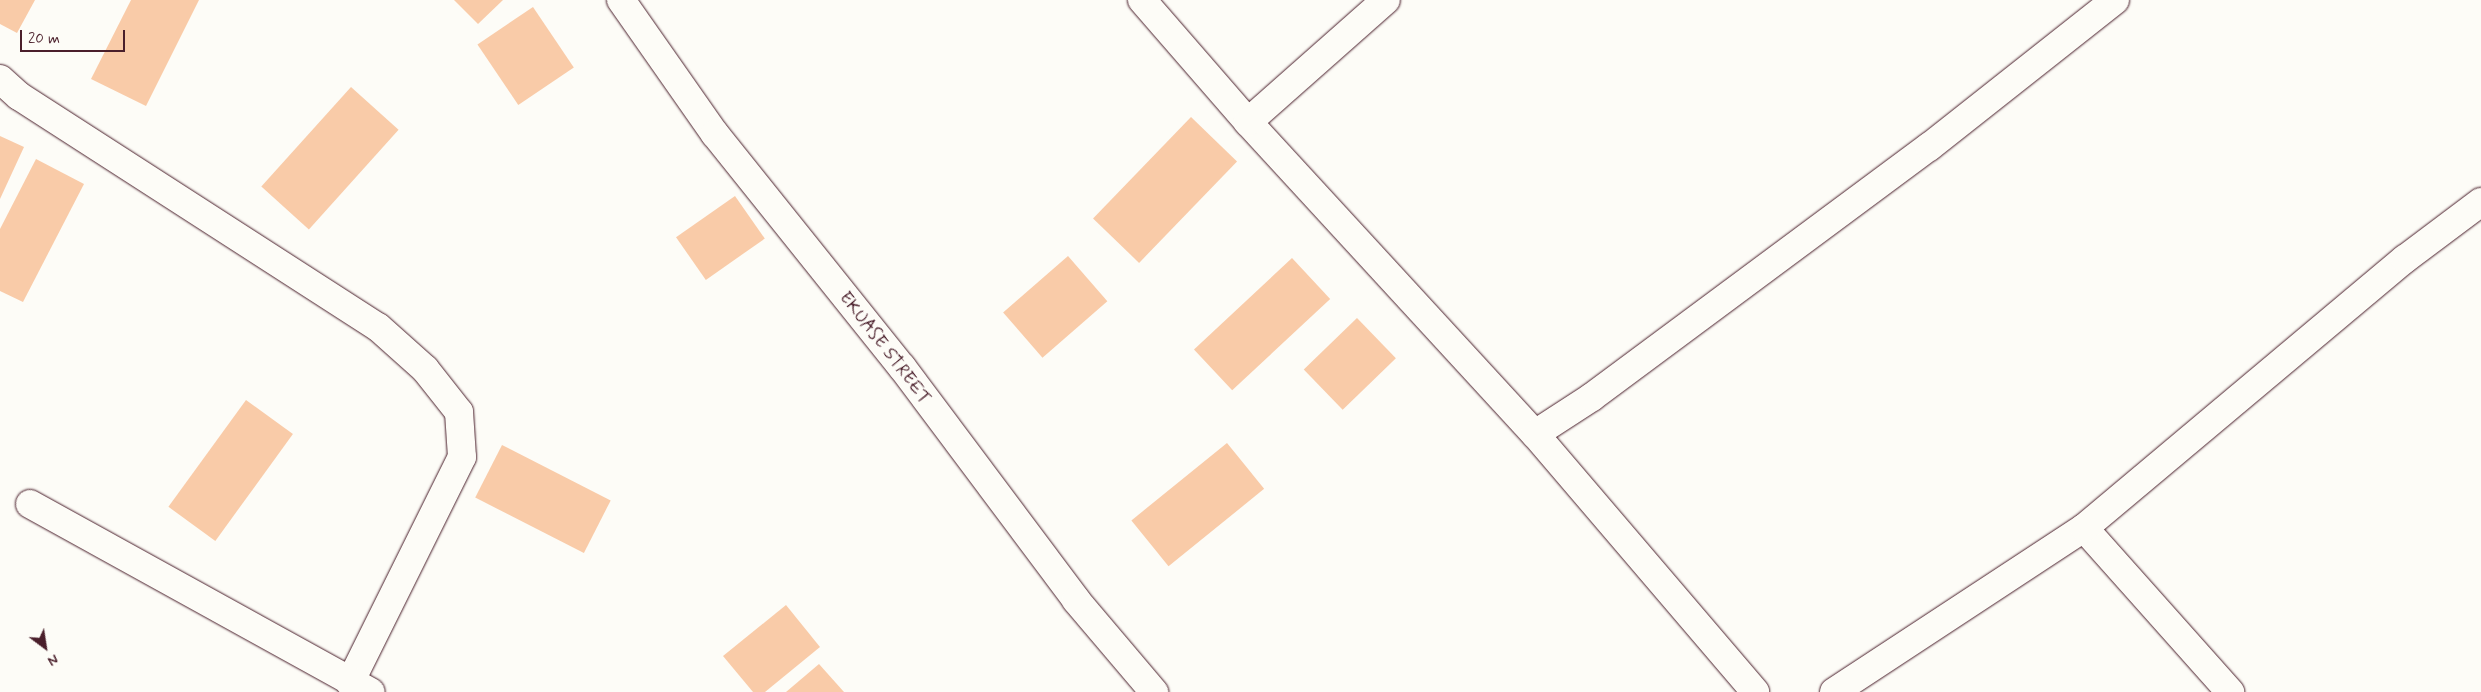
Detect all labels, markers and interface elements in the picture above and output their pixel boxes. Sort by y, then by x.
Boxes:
scale bar [22,20,128,52]
text: 20 m [28,29,60,49]
street label: EKUASE STREET [834,287,936,409]
north arrow [20,622,70,672]
text: N [44,650,61,670]

